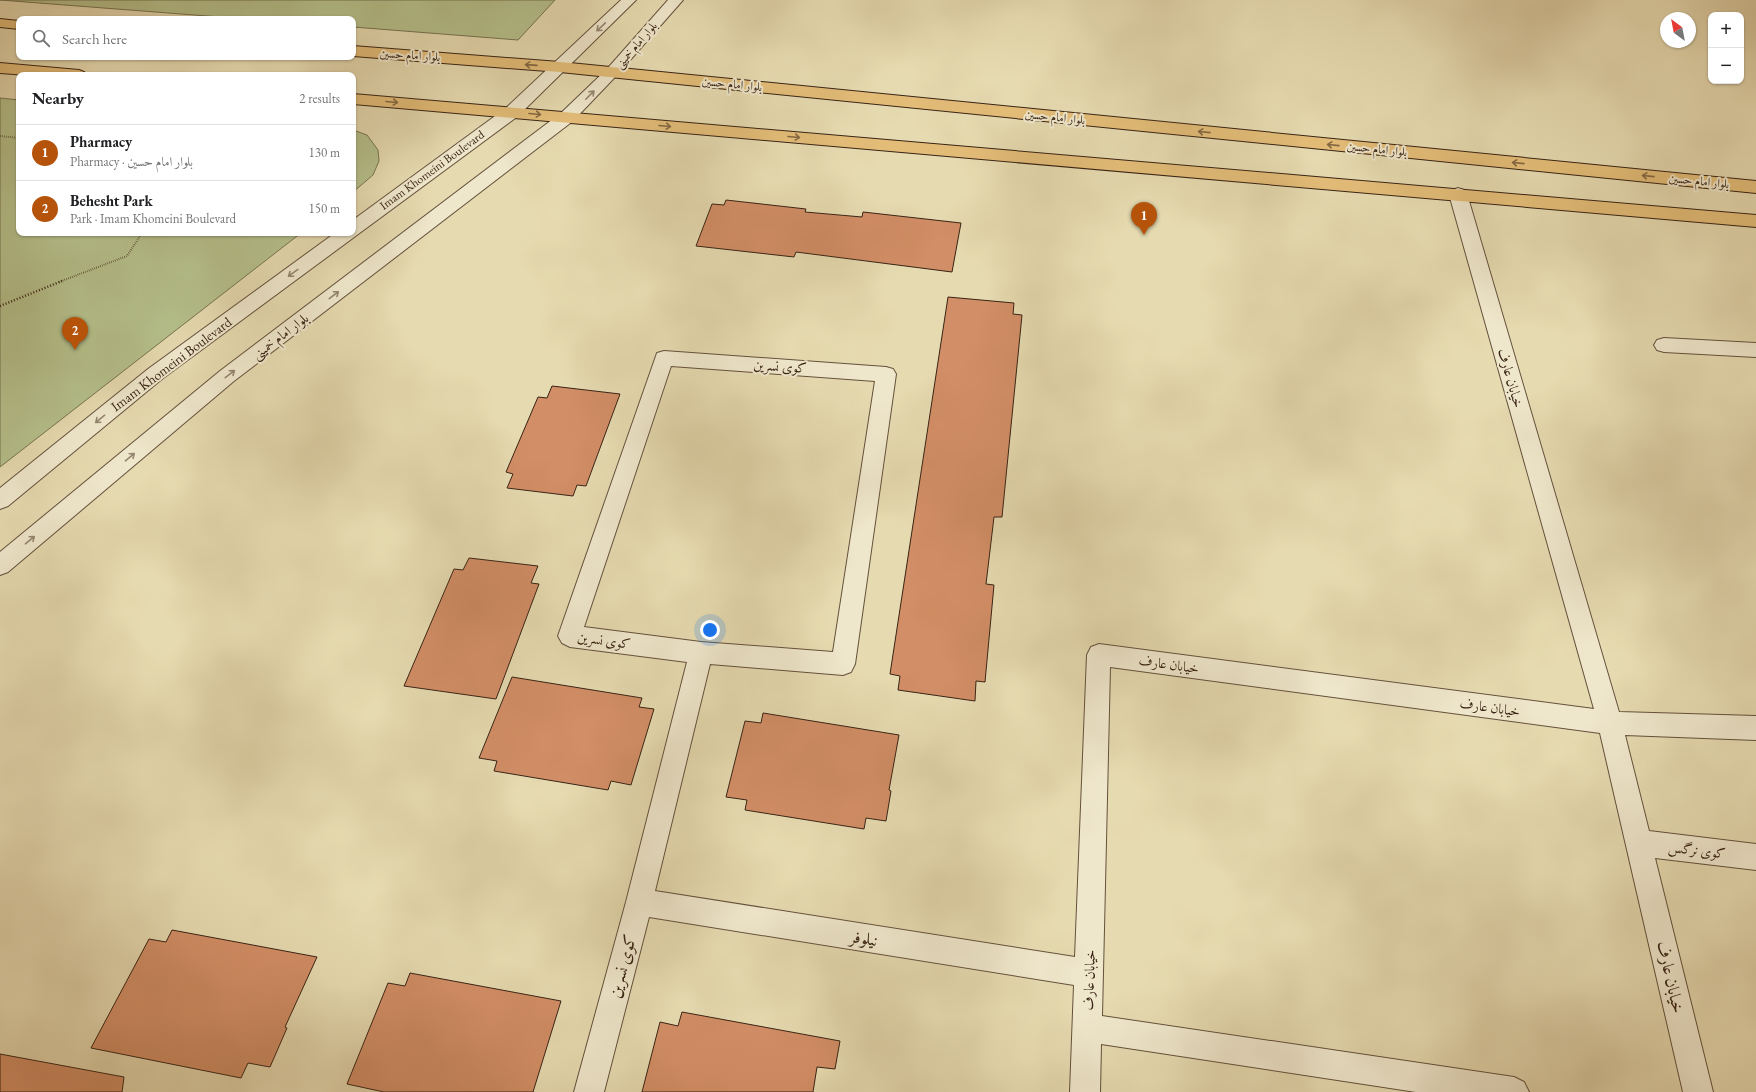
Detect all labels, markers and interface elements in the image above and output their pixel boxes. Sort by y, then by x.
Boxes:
north arrow [1660,12,1696,48]
map controls [1708,12,1744,84]
button: + [1708,12,1744,48]
search box [16,16,356,60]
street label: بلوار امام خمینی [611,18,663,74]
one-way arrow [596,22,606,32]
icon: search [30,27,52,49]
text: Search here [62,29,127,48]
street label: بلوار امام حسین [379,45,441,68]
button: − [1708,48,1744,84]
one-way arrow [525,61,538,69]
street label: بلوار امام حسین [701,73,763,98]
text: Nearby [32,87,84,109]
text: 2 results [299,90,340,107]
one-way arrow [585,90,595,100]
one-way arrow [385,98,398,106]
street label: بلوار امام حسین [1024,106,1086,131]
one-way arrow [528,111,541,118]
one-way arrow [658,122,671,129]
street label: Imam Khomeini Boulevard [376,126,488,213]
one-way arrow [1198,128,1211,135]
text: Pharmacy [70,132,132,151]
one-way arrow [787,133,800,140]
street label: بلوار امام حسین [1346,138,1408,163]
one-way arrow [1327,141,1340,148]
text: 1 [42,144,48,161]
text: 130 m [309,144,340,161]
text: Pharmacy · بلوار امام حسین [70,153,193,170]
one-way arrow [1512,159,1525,167]
street label: بلوار امام حسین [1668,170,1730,195]
one-way arrow [1642,172,1655,180]
text: Behesht Park [70,191,153,210]
text: 2 [42,200,48,217]
text: 150 m [309,200,340,217]
pin: 1 [1131,202,1157,235]
text: Park · Imam Khomeini Boulevard [70,210,236,227]
one-way arrow [287,268,298,277]
one-way arrow [328,291,339,299]
street label: بلوار امام خمینی [248,309,315,366]
street label: Imam Khomeini Boulevard [107,312,236,415]
pin: 2 [62,317,88,350]
street label: خیابان عارف [1494,346,1528,410]
street label: کوی نسرین [753,355,807,378]
one-way arrow [225,370,236,378]
one-way arrow [95,414,105,423]
one-way arrow [125,452,135,461]
one-way arrow [25,535,35,544]
your location [700,620,720,640]
street label: کوی نسرین [576,627,632,654]
street label: خیابان عارف [1138,651,1200,677]
street label: خیابان عارف [1459,694,1521,720]
street label: کوی نرگس [1667,838,1727,863]
street label: نیلوفر [846,925,880,951]
street label: کوی نسرین [603,932,642,1000]
street label: خیابان عارف [1652,939,1690,1015]
street label: خیابان عارف [1079,949,1099,1011]

